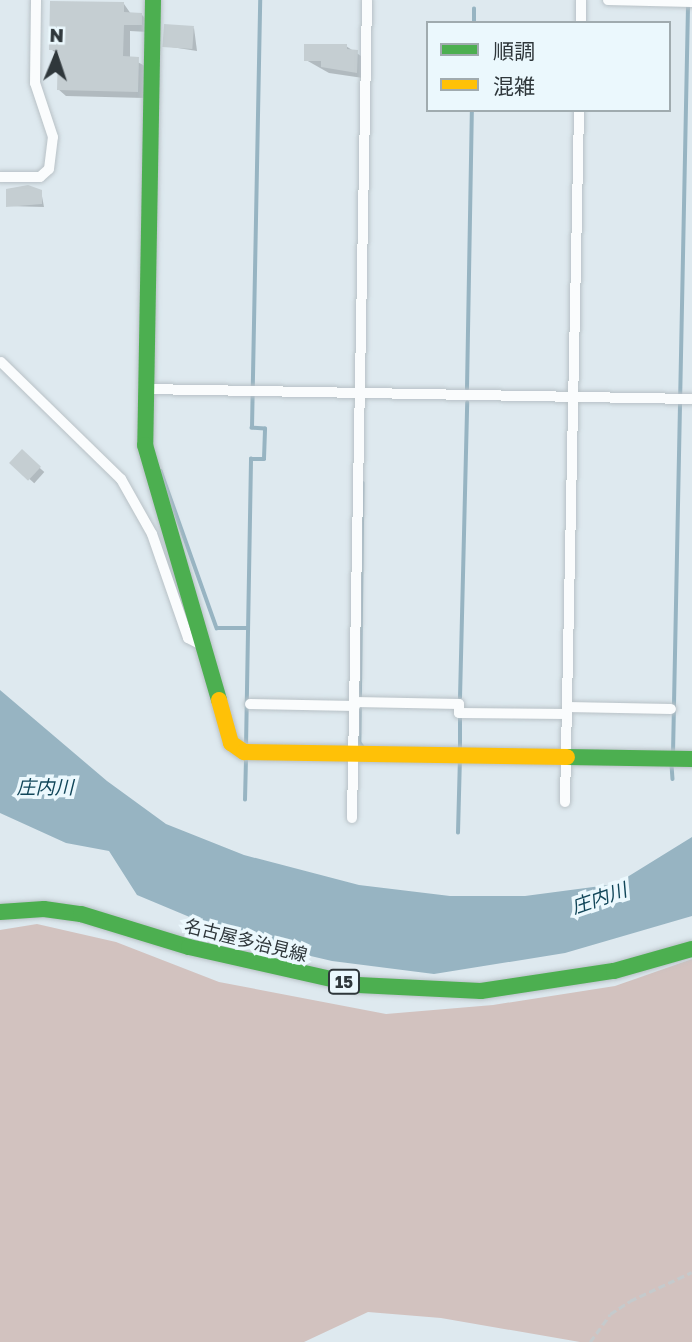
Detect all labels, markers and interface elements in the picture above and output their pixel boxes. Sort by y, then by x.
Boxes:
north arrow [21,21,91,91]
legend [426,21,671,112]
text: N [49,23,64,46]
text: 順調 [493,38,535,64]
text: 混雑 [493,73,535,99]
water label: 庄内川 [17,776,73,798]
water label: 庄内川 [568,878,630,918]
street label: 名古屋多治見線 [182,914,310,966]
road number: 15 [326,970,362,994]

